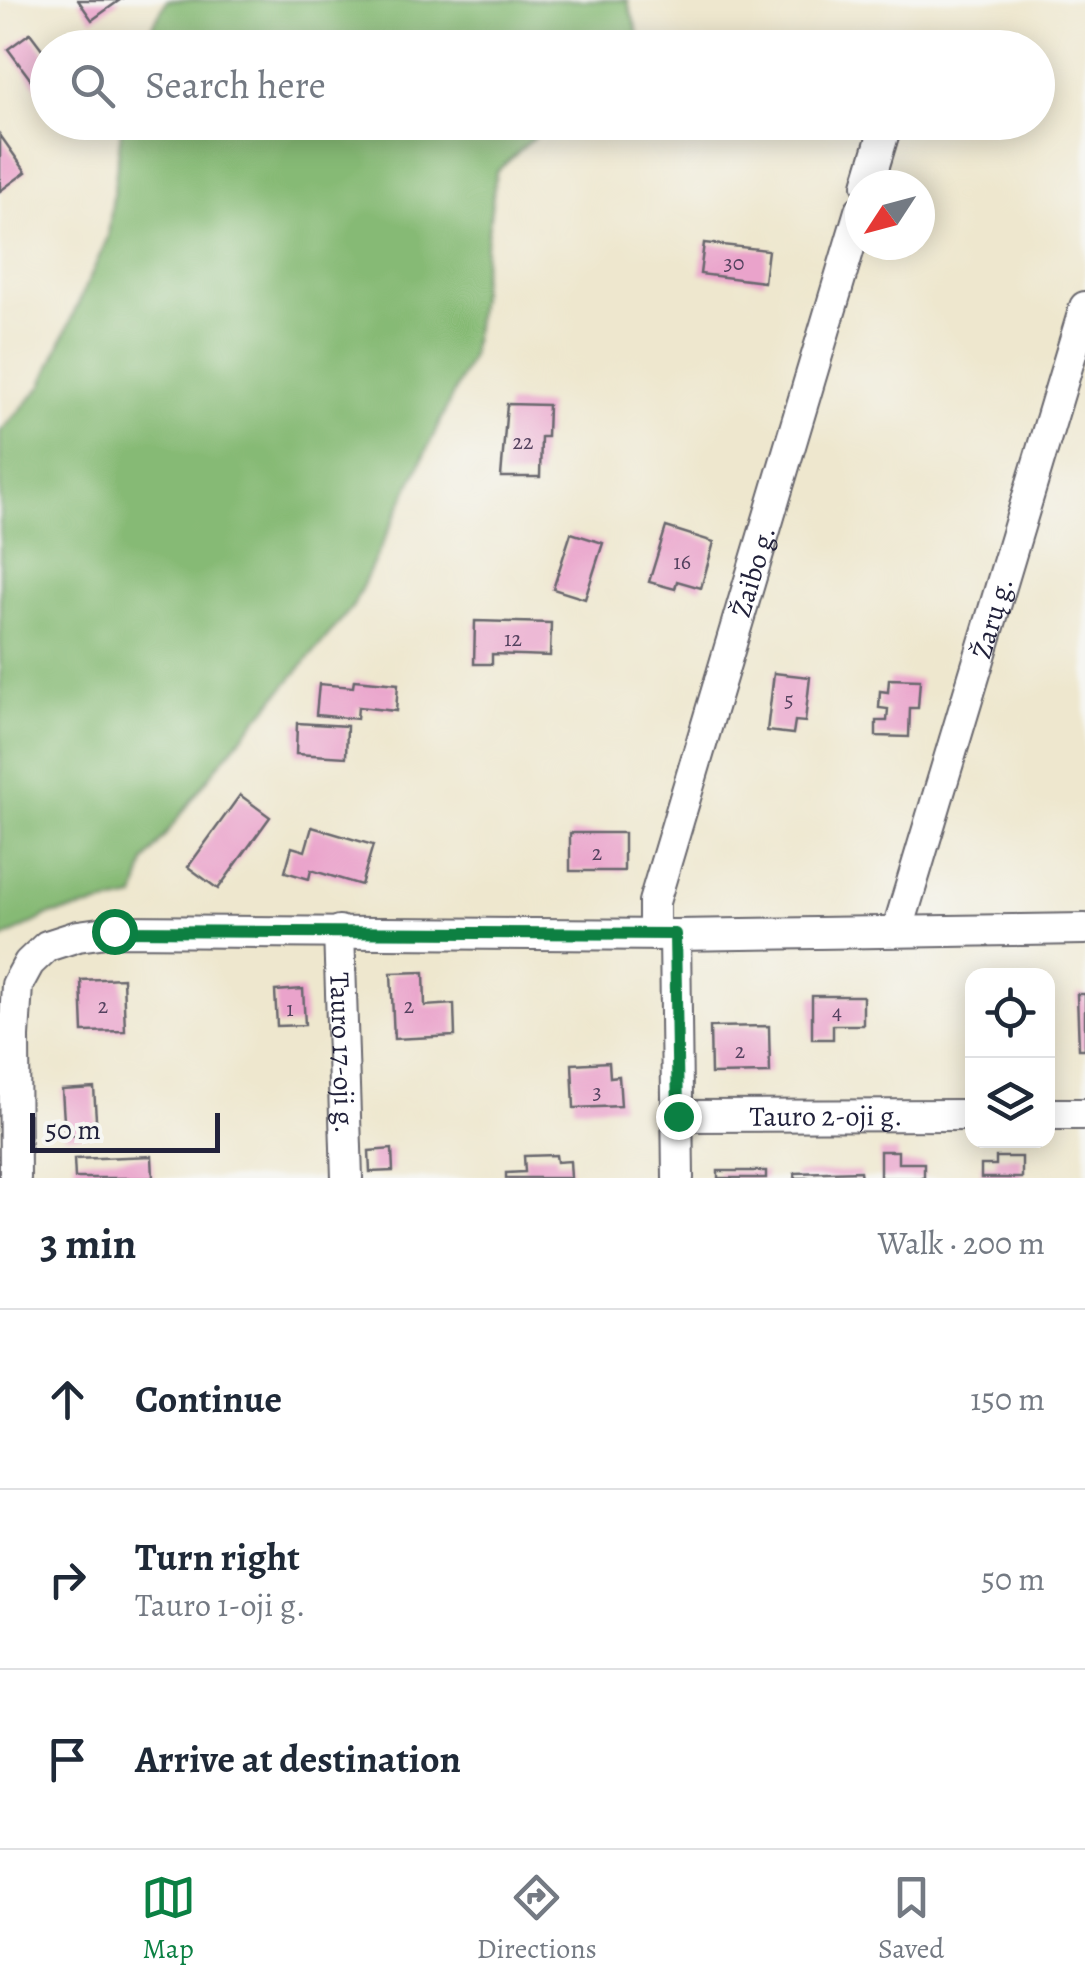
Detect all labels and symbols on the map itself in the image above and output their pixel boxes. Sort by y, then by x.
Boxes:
north arrow [845,170,935,260]
house number: 30 [724,248,744,278]
house number: 22 [513,427,533,457]
street label: Žaibo g. [722,522,785,622]
house number: 16 [673,547,691,577]
street label: Žarų g. [962,573,1023,663]
house number: 12 [504,624,522,654]
house number: 5 [784,685,794,715]
house number: 2 [592,838,602,868]
route start [92,909,138,955]
street label: Tauro 17-oji g. [320,972,364,1134]
house number: 2 [98,991,108,1021]
house number: 2 [404,991,414,1021]
house number: 1 [286,994,294,1024]
house number: 4 [832,997,842,1027]
house number: 2 [735,1036,745,1066]
house number: 3 [592,1077,602,1107]
route end [656,1094,702,1140]
street label: Tauro 2-oji g. [749,1097,903,1136]
scale bar [30,1108,220,1152]

